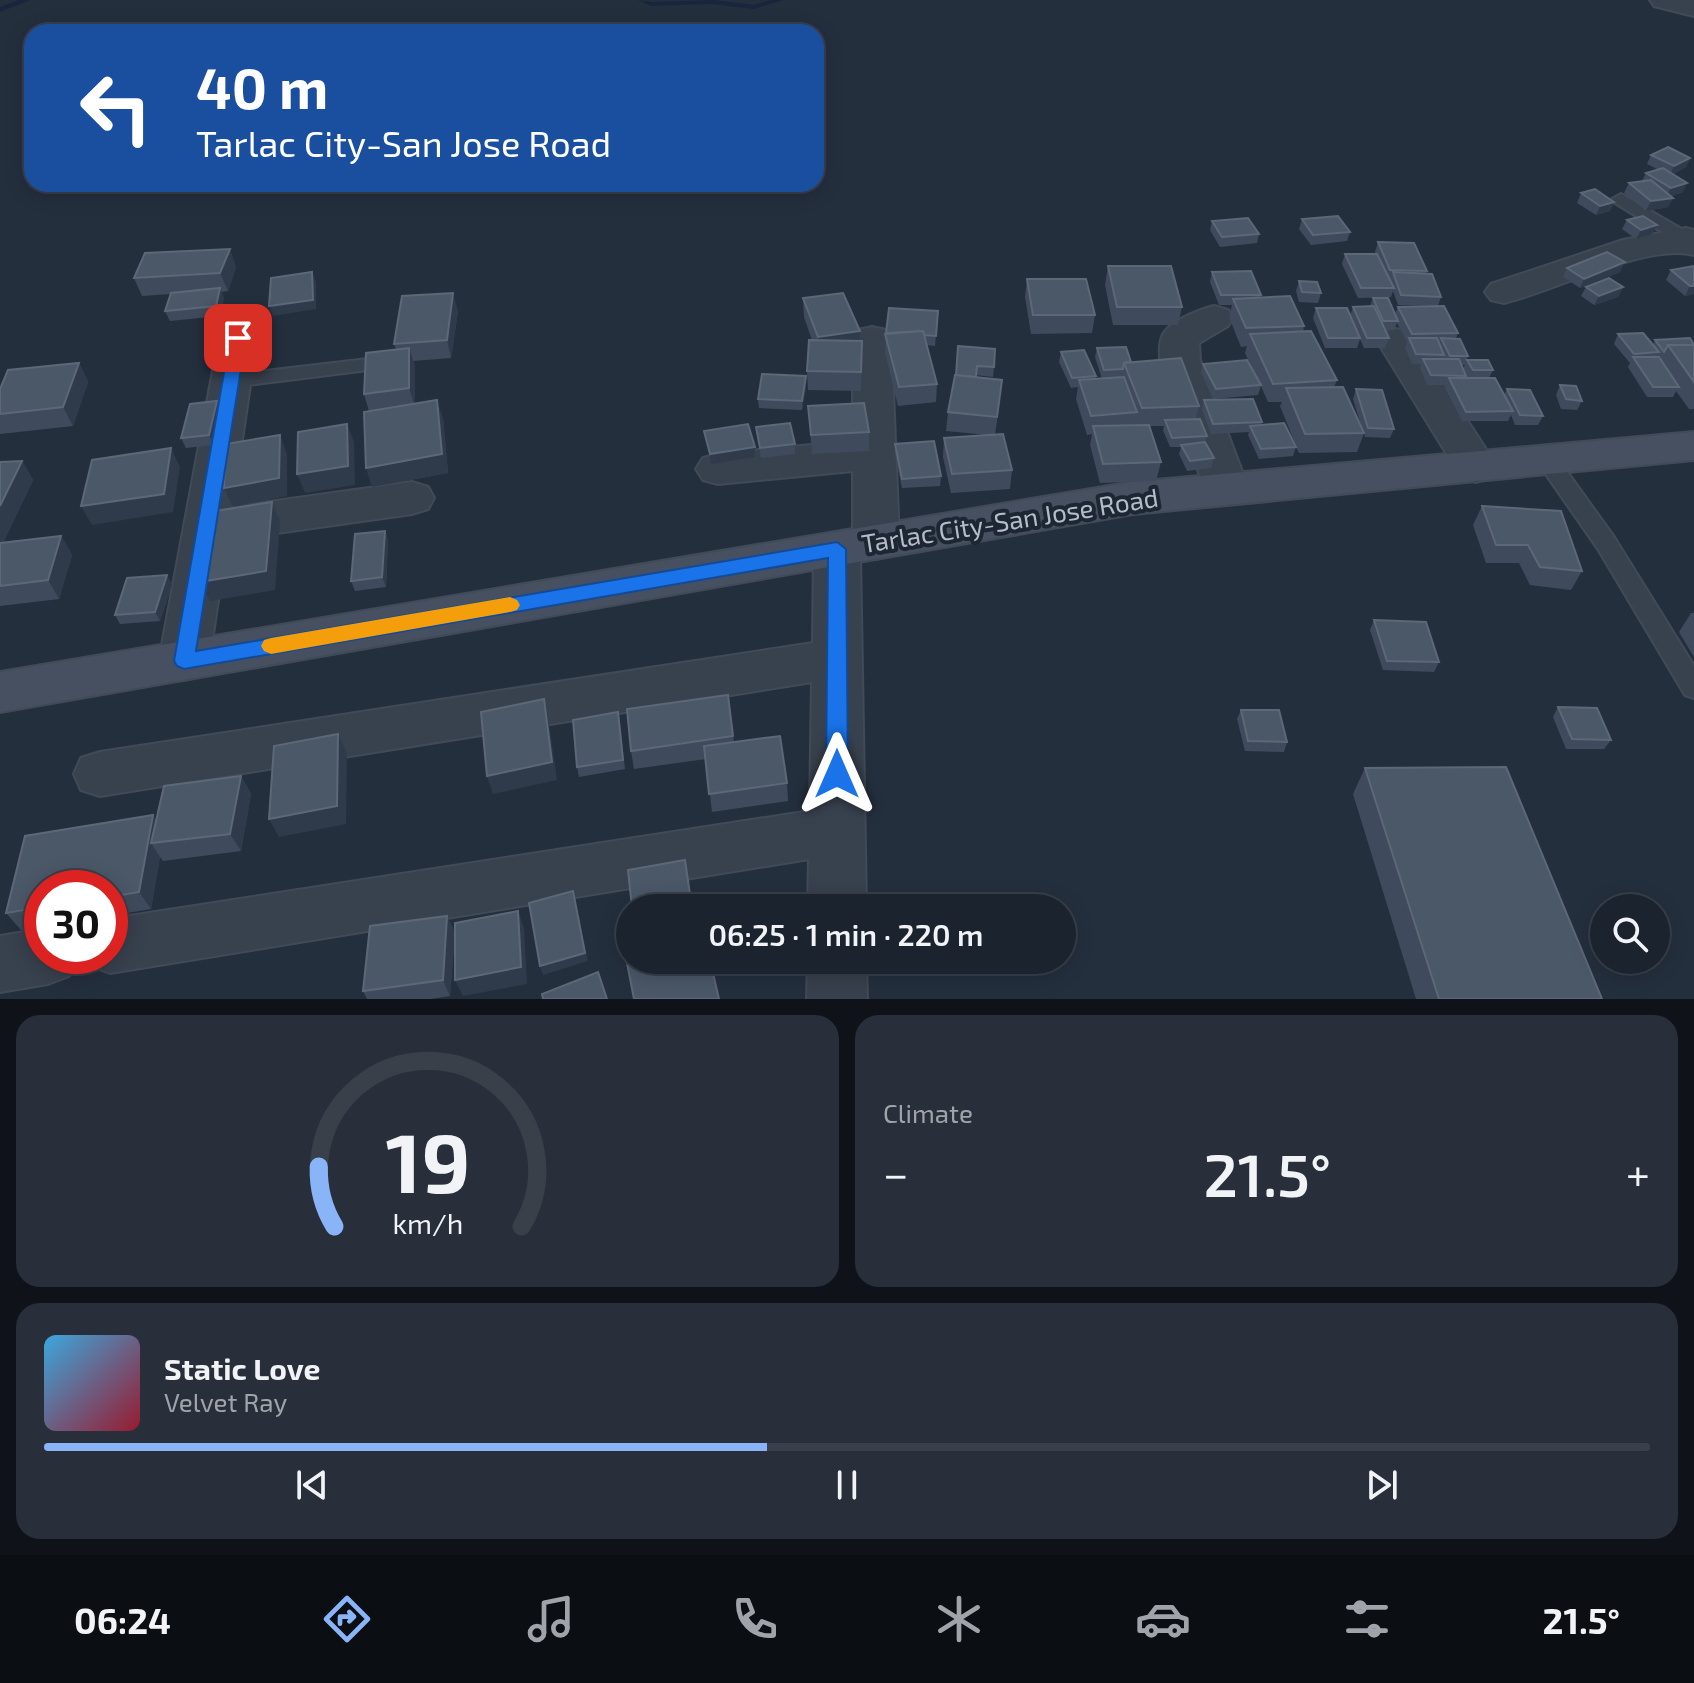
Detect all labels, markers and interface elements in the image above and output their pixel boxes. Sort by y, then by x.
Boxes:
text: 40 m [196,53,328,120]
icon: left [64,56,168,160]
text: Tarlac City-San Jose Road [196,121,611,164]
pin [204,304,272,372]
icon: arrive [216,316,260,360]
street label: Tarlac City-San Jose Road [859,481,1160,558]
position arrow [795,732,879,816]
speed limit sign: 30 [24,870,128,974]
map controls [1590,894,1670,974]
button: search [1590,894,1670,974]
text: 06:25 · 1 min · 220 m [708,916,984,952]
text: Climate [883,1097,973,1128]
text: 19 [385,1110,470,1210]
text: 21.5° [1203,1137,1331,1209]
text: − [883,1146,909,1199]
text: + [1626,1146,1650,1199]
text: km/h [392,1205,463,1240]
text: Static Love [164,1350,320,1386]
text: Velvet Ray [164,1386,287,1417]
icon: previous [290,1463,334,1507]
icon: pause [825,1463,869,1507]
icon: next [1360,1463,1404,1507]
icon: directions [319,1591,375,1647]
icon: music [523,1591,579,1647]
icon: phone [727,1591,783,1647]
icon: climate [931,1591,987,1647]
icon: car [1135,1591,1191,1647]
icon: filters [1339,1591,1395,1647]
text: 06:24 [74,1598,171,1641]
text: 21.5° [1542,1598,1620,1641]

